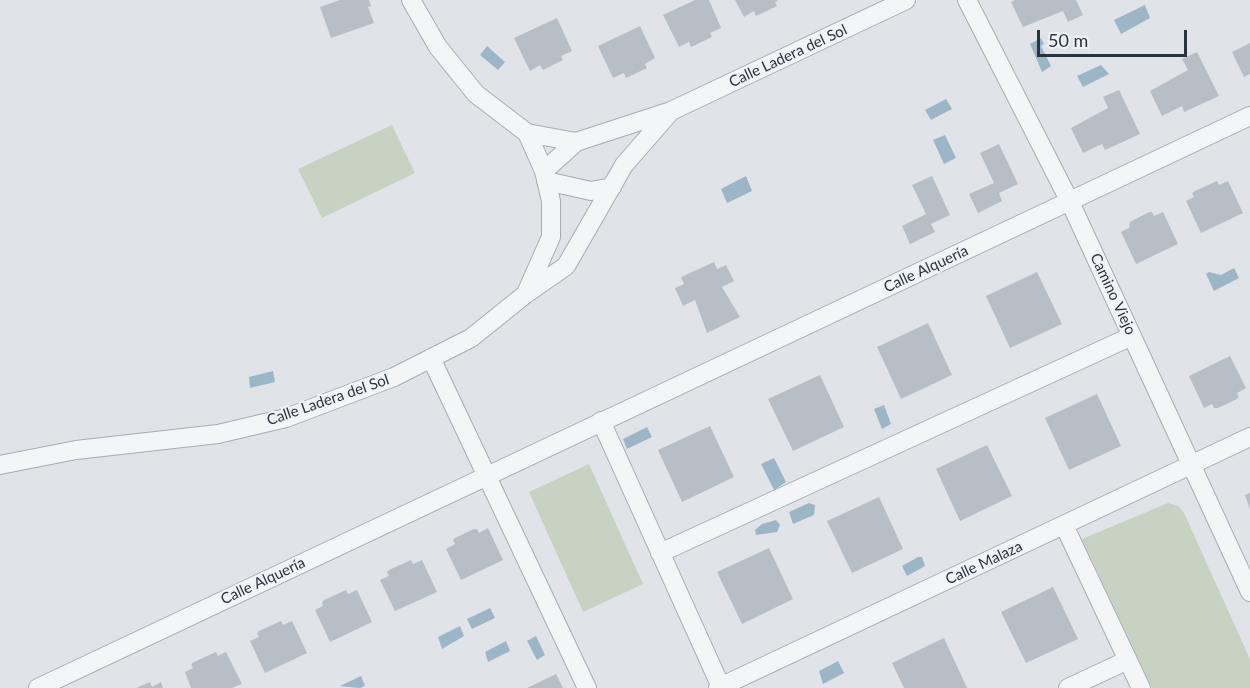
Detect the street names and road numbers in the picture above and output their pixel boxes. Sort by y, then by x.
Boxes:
street label: Calle Ladera del Sol [726,21,850,91]
street label: Calle Alquería [881,242,971,296]
street label: Camino Viejo [1086,250,1140,338]
street label: Calle Ladera del Sol [264,371,392,429]
street label: Calle Malaza [943,537,1025,589]
street label: Calle Alquería [218,554,308,608]

